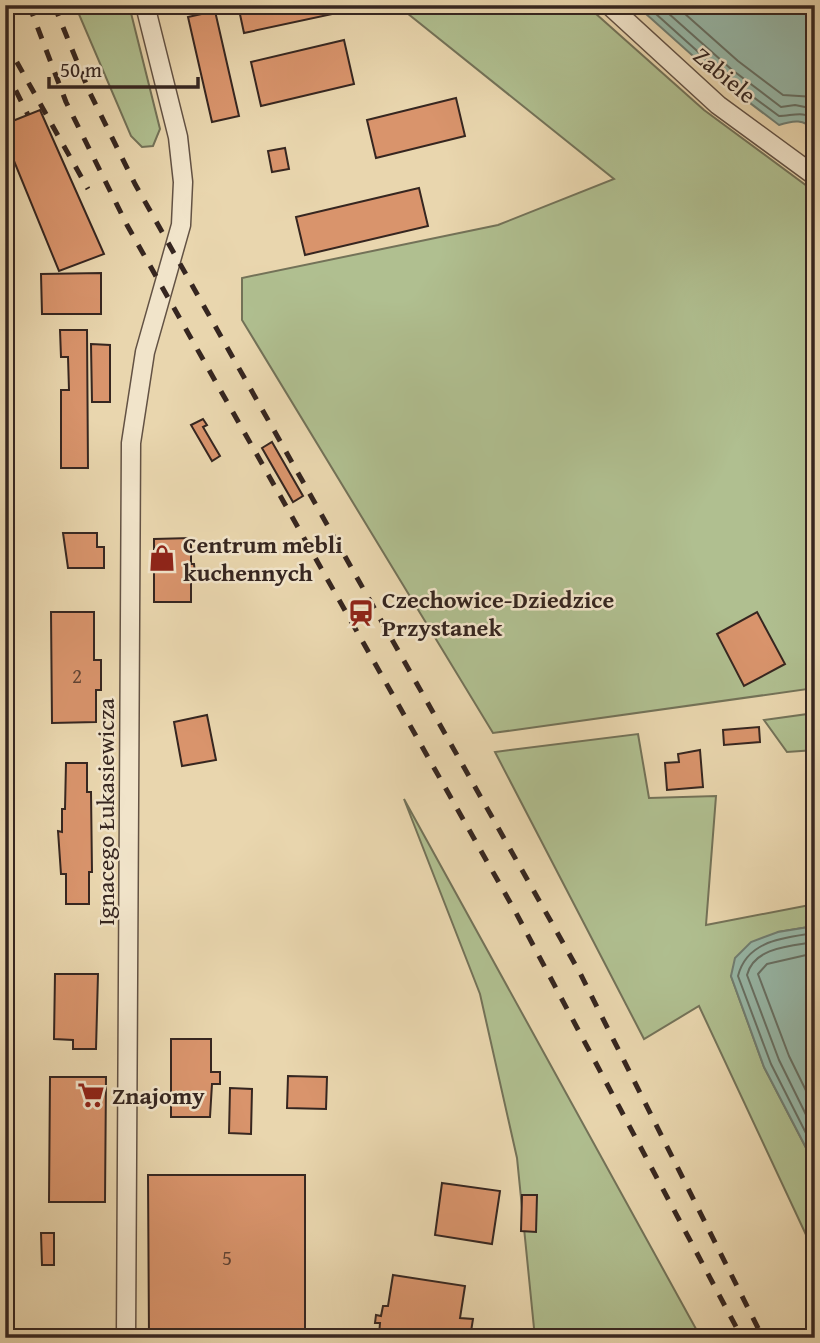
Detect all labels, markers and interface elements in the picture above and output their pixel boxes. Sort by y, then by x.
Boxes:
street label: Zabiele [686,38,764,112]
scale bar [49,46,198,90]
text: 50 m [60,54,102,85]
place label: Centrum mebli kuchennych [183,527,343,590]
shop icon: Centrum mebli kuchennych [147,543,177,573]
place label: Czechowice-Dziedzice Przystanek [382,582,614,645]
station icon: Czechowice-Dziedzice Przystanek [346,598,376,628]
house number: 2 [72,660,82,691]
street label: Ignacego Łukasiewicza [88,698,123,926]
place label: Znajomy [112,1078,205,1113]
supermarket icon: Znajomy [76,1080,106,1110]
house number: 5 [222,1242,232,1273]

